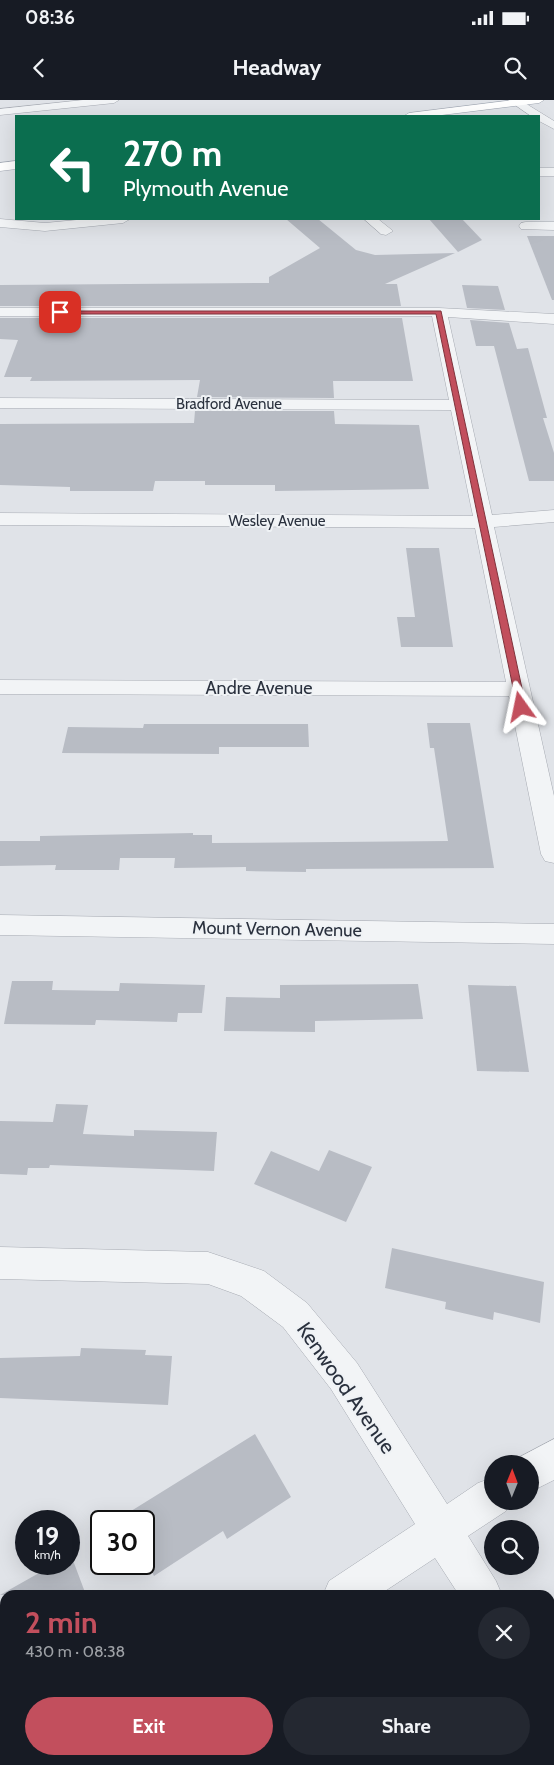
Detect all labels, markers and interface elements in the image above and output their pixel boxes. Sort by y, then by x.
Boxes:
text: 08:36 [25,6,75,29]
icon: back [25,54,53,82]
text: Headway [233,54,321,81]
icon: search [501,54,529,82]
text: 270 m [123,132,222,175]
icon: left [40,135,105,200]
text: Plymouth Avenue [123,175,289,202]
pin [39,291,81,333]
icon: arrive [46,298,74,326]
street label: Bradford Avenue [176,395,282,413]
street label: Wesley Avenue [228,512,326,530]
street label: Andre Avenue [206,677,312,699]
position arrow [494,680,546,732]
street label: Mount Vernon Avenue [192,917,362,941]
street label: Kenwood Avenue [292,1317,401,1458]
north arrow [484,1455,539,1510]
map controls [484,1455,539,1575]
speed limit sign: 30 [90,1510,155,1575]
button: search [484,1520,539,1575]
text: 19 [36,1521,59,1551]
text: km/h [34,1547,61,1562]
text: 2 min [25,1604,97,1641]
button: close [478,1607,530,1659]
text: 430 m · 08:38 [25,1642,125,1661]
button: Exit [25,1697,273,1755]
button: Share [283,1697,530,1755]

